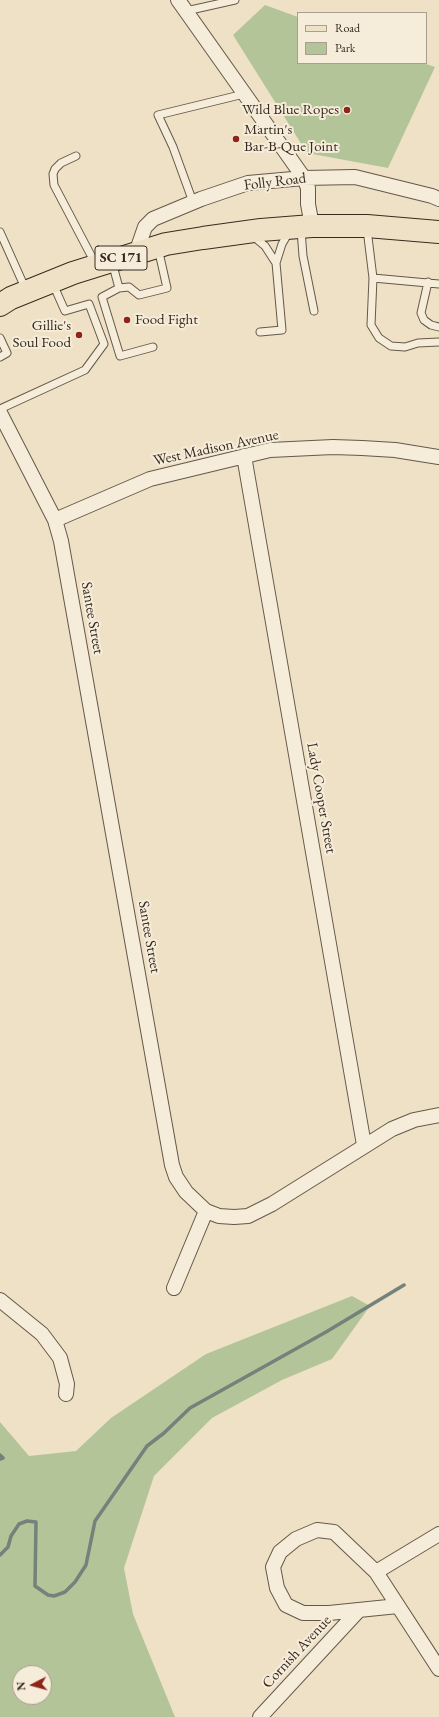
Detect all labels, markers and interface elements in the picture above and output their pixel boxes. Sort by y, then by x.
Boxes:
legend [297,12,427,64]
text: Road [335,20,360,36]
text: Park [335,40,355,56]
place label: Wild Blue Ropes [242,101,339,119]
marker: Wild Blue Ropes [342,105,352,115]
place label: Martin's Bar-B-Que Joint [244,121,338,156]
marker: Martin's Bar-B-Que Joint [231,134,241,144]
street label: Folly Road [243,169,307,195]
road number: SC 171 [95,246,147,270]
place label: Food Fight [135,311,198,329]
marker: Food Fight [122,315,132,325]
place label: Gillie's Soul Food [12,317,71,352]
marker: Gillie's Soul Food [74,330,84,340]
street label: West Madison Avenue [152,426,280,470]
street label: Santee Street [77,580,107,656]
street label: Lady Cooper Street [302,741,340,855]
street label: Santee Street [134,899,164,975]
street label: Cornish Avenue [259,1612,335,1692]
north arrow [12,1665,52,1705]
text: N [14,1681,28,1691]

